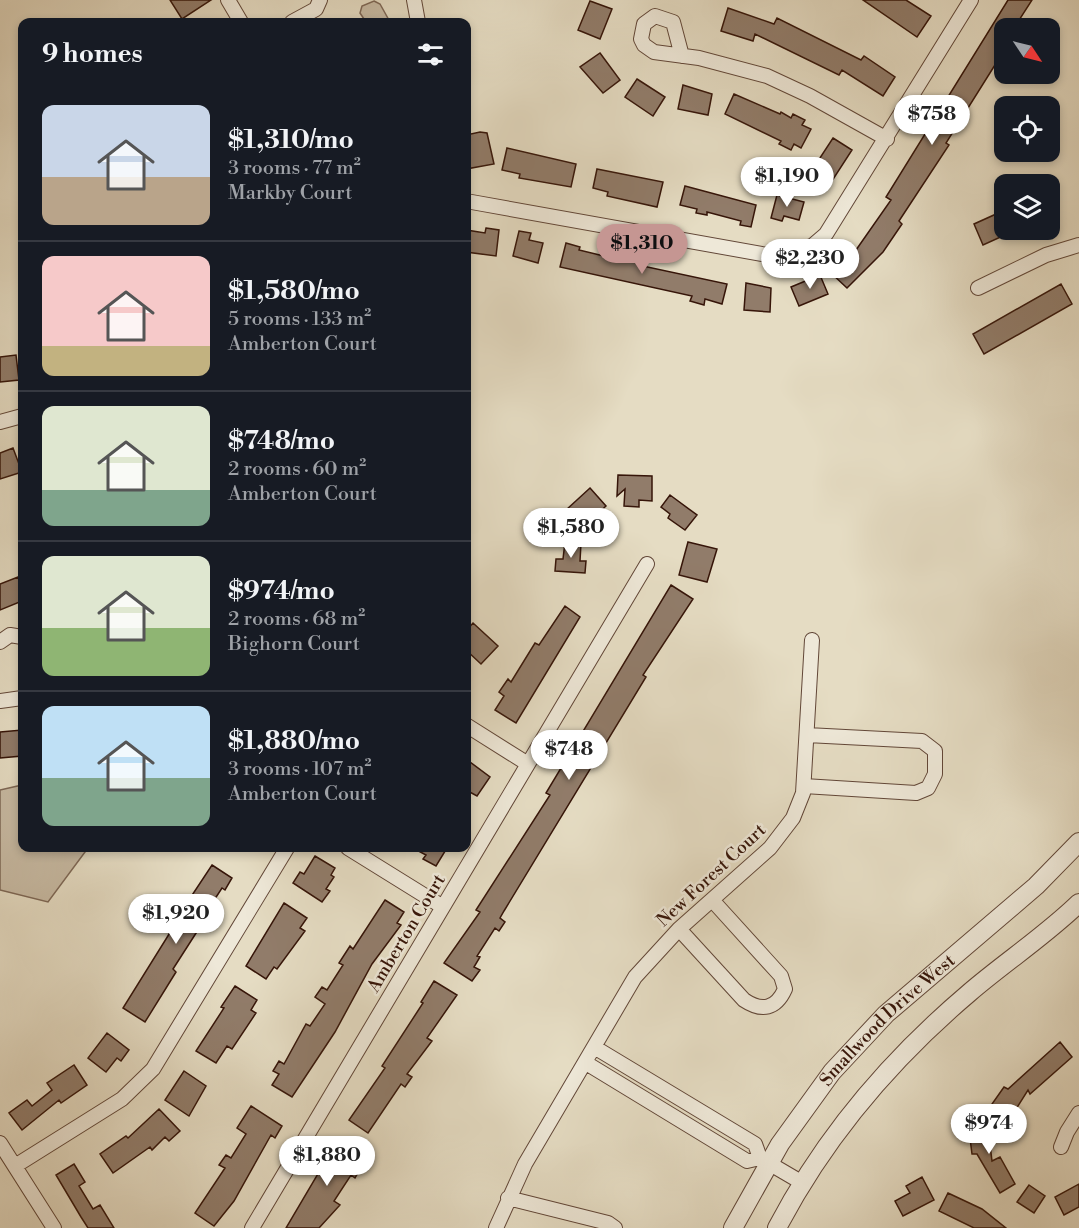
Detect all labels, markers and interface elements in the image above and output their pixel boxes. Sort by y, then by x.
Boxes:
north arrow [994,18,1060,84]
map controls [994,18,1060,240]
text: 9 homes [42,38,143,70]
icon: filters [414,38,447,71]
pin: $758 [896,95,968,146]
button: locate [994,96,1060,162]
text: $758 [908,102,956,127]
text: $1,310/mo [228,124,354,156]
icon: home [90,129,162,201]
text: 3 rooms · 77 m² [228,156,361,181]
pin: $1,190 [738,157,836,208]
text: $1,190 [755,164,819,189]
button: layers [994,174,1060,240]
text: Markby Court [228,181,352,206]
pin: $1,310 [593,224,691,275]
text: $1,310 [611,231,673,256]
pin: $2,230 [761,239,859,290]
text: $2,230 [775,246,845,271]
text: $1,580/mo [228,275,360,307]
icon: home [90,280,162,352]
text: 5 rooms · 133 m² [228,307,371,332]
text: Amberton Court [228,332,377,357]
text: $748/mo [228,425,335,457]
icon: home [90,430,162,502]
text: 2 rooms · 60 m² [228,457,366,482]
text: Amberton Court [228,482,377,507]
pin: $1,580 [522,508,620,559]
text: $1,580 [537,515,605,540]
text: $974/mo [228,575,335,607]
icon: home [90,580,162,652]
text: 2 rooms · 68 m² [228,607,365,632]
text: Bighorn Court [228,632,360,657]
text: $1,880/mo [228,725,360,757]
icon: home [90,730,162,802]
pin: $748 [533,730,605,781]
text: $748 [545,737,593,762]
text: 3 rooms · 107 m² [228,757,372,782]
text: Amberton Court [228,782,377,807]
street label: New Forest Court [652,818,771,932]
street label: Amberton Court [362,869,451,997]
pin: $1,920 [127,894,225,945]
text: $1,920 [142,901,210,926]
street label: Smallwood Drive West [815,949,960,1091]
pin: $974 [953,1104,1025,1155]
text: $974 [965,1111,1013,1136]
pin: $1,880 [278,1136,376,1187]
text: $1,880 [293,1143,361,1168]

